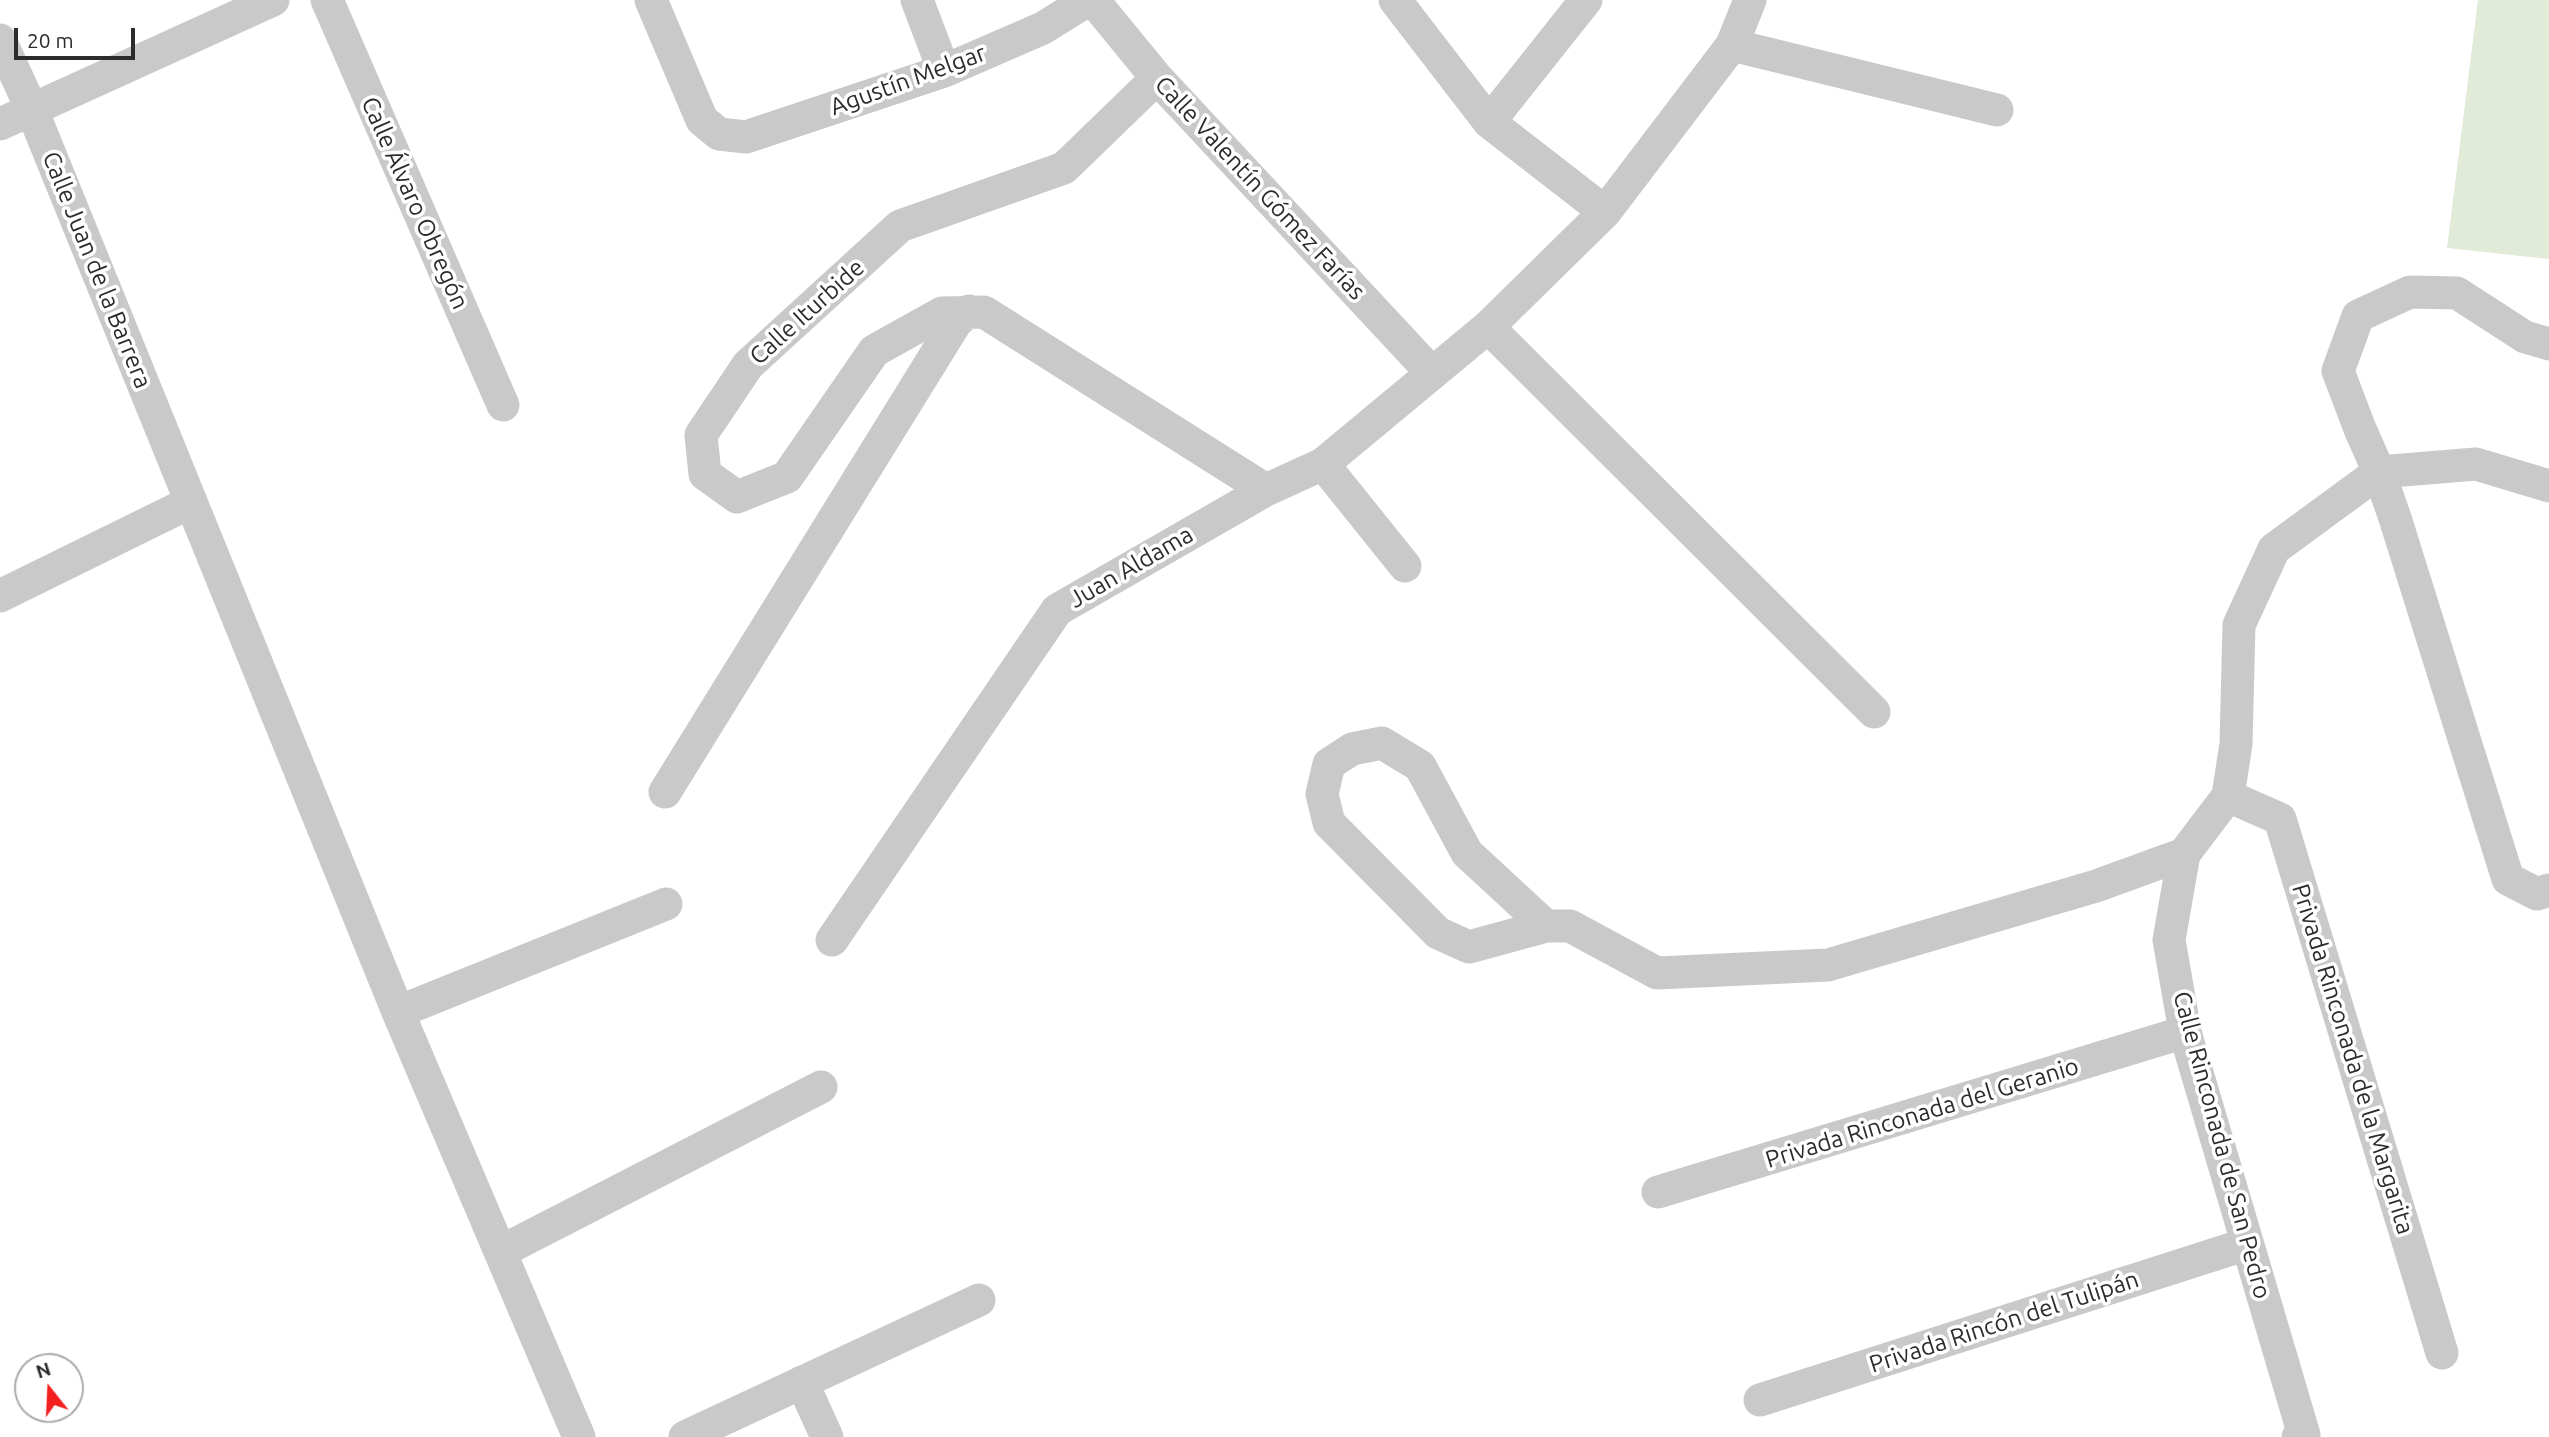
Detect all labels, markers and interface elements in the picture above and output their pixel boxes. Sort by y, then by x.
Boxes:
scale bar [18,14,138,58]
text: 20 m [27,28,74,52]
street label: Agustín Melgar [826,38,990,122]
street label: Calle Valentín Gómez Farías [1149,70,1371,306]
street label: Calle Álvaro Obregón [355,92,475,314]
street label: Calle Juan de la Barrera [36,147,158,393]
street label: Calle Iturbide [744,253,870,371]
street label: Juan Aldama [1064,520,1198,614]
street label: Privada Rinconada de la Margarita [2286,880,2420,1238]
street label: Calle Rinconada de San Pedro [2167,988,2277,1302]
street label: Privada Rinconada del Geranio [1762,1052,2082,1174]
street label: Privada Rincón del Tulipán [1866,1265,2142,1379]
north arrow [14,1353,84,1423]
text: N [33,1357,53,1383]

